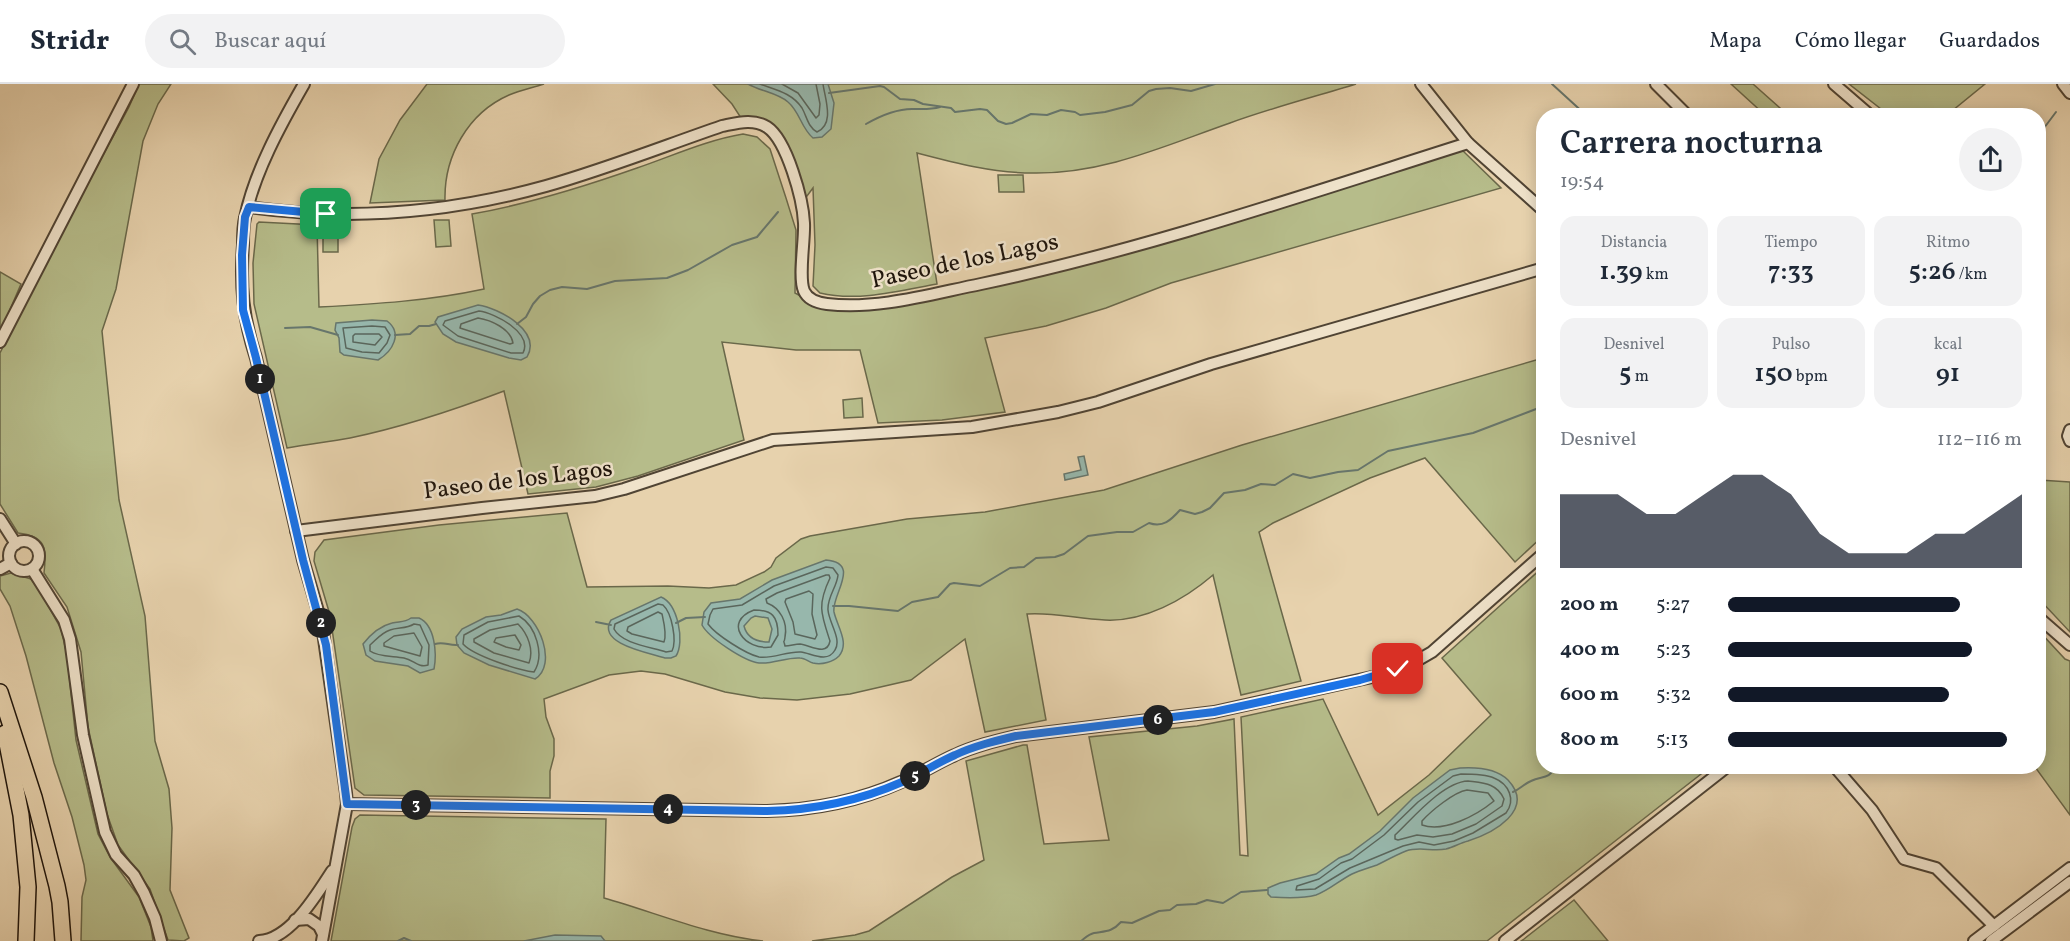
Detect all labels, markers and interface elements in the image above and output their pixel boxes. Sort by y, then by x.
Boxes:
search box [145,14,565,68]
text: Stridr [30,22,109,61]
icon: search [166,25,199,58]
text: Buscar aquí [214,26,326,57]
text: Mapa [1709,27,1762,56]
text: Cómo llegar [1795,27,1906,56]
text: Guardados [1939,27,2040,56]
text: Carrera nocturna [1560,122,1823,168]
button: share [1959,128,2022,191]
text: 19:54 [1560,168,1604,196]
pin [300,188,351,239]
icon: arrive [309,197,342,230]
street label: Paseo de los Lagos [868,226,1062,298]
text: Distancia [1601,232,1667,254]
text: Tiempo [1765,232,1817,254]
text: Ritmo [1926,232,1970,254]
text: 1.39 [1599,254,1643,290]
text: 7:33 [1768,254,1814,290]
text: 5:26 [1909,254,1955,290]
text: km [1643,264,1669,286]
text: /km [1955,264,1987,286]
text: Desnivel [1603,334,1665,356]
text: Pulso [1772,334,1810,356]
text: kcal [1934,334,1962,356]
text: 5 [1619,356,1632,392]
text: 150 [1754,356,1793,392]
text: 91 [1936,356,1960,392]
pin: 1 [245,364,275,394]
text: m [1632,366,1649,388]
text: bpm [1793,366,1828,388]
text: 1 [257,368,263,390]
text: Desnivel [1560,426,1636,454]
text: 112–116 m [1937,426,2022,454]
street label: Paseo de los Lagos [421,453,615,509]
text: 200 m [1560,591,1618,619]
text: 5:27 [1656,591,1690,619]
pin: 2 [306,608,336,638]
text: 2 [317,612,325,634]
text: 400 m [1560,636,1620,664]
text: 5:23 [1656,636,1691,664]
pin [1372,643,1423,694]
icon: check [1381,652,1414,685]
text: 600 m [1560,681,1619,709]
text: 5:32 [1656,681,1691,709]
pin: 6 [1143,705,1173,735]
text: 6 [1154,709,1162,731]
text: 800 m [1560,726,1619,754]
text: 5:13 [1656,726,1688,754]
pin: 5 [900,761,930,791]
text: 5 [911,765,919,787]
pin: 3 [401,790,431,820]
text: 3 [412,794,420,816]
pin: 4 [653,794,683,824]
text: 4 [663,798,673,820]

